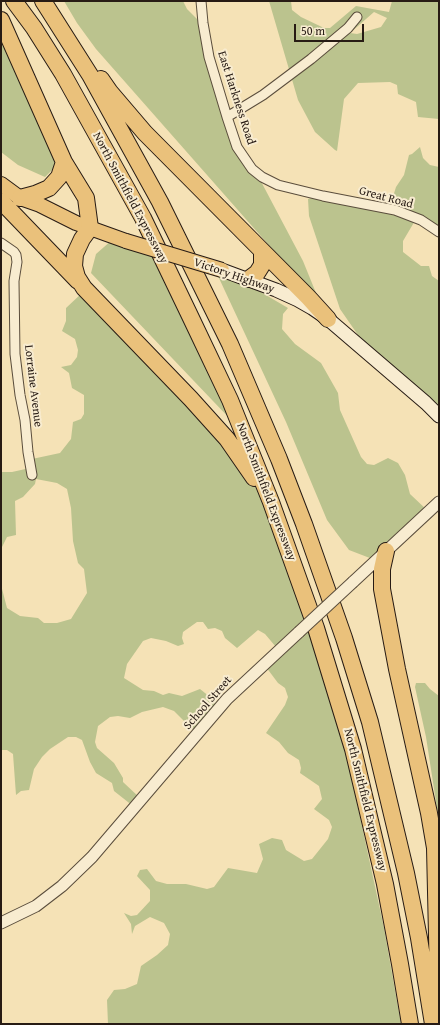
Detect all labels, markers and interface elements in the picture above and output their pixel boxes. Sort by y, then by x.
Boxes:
scale bar [296,16,366,42]
text: 50 m [301,22,325,39]
street label: East Harkness Road [214,49,258,147]
street label: North Smithfield Expressway [89,130,171,266]
street label: Great Road [358,184,414,212]
street label: Victory Highway [192,255,276,297]
street label: Lorraine Avenue [21,344,45,428]
street label: North Smithfield Expressway [233,421,299,563]
street label: School Street [181,673,235,733]
street label: North Smithfield Expressway [340,727,390,873]

